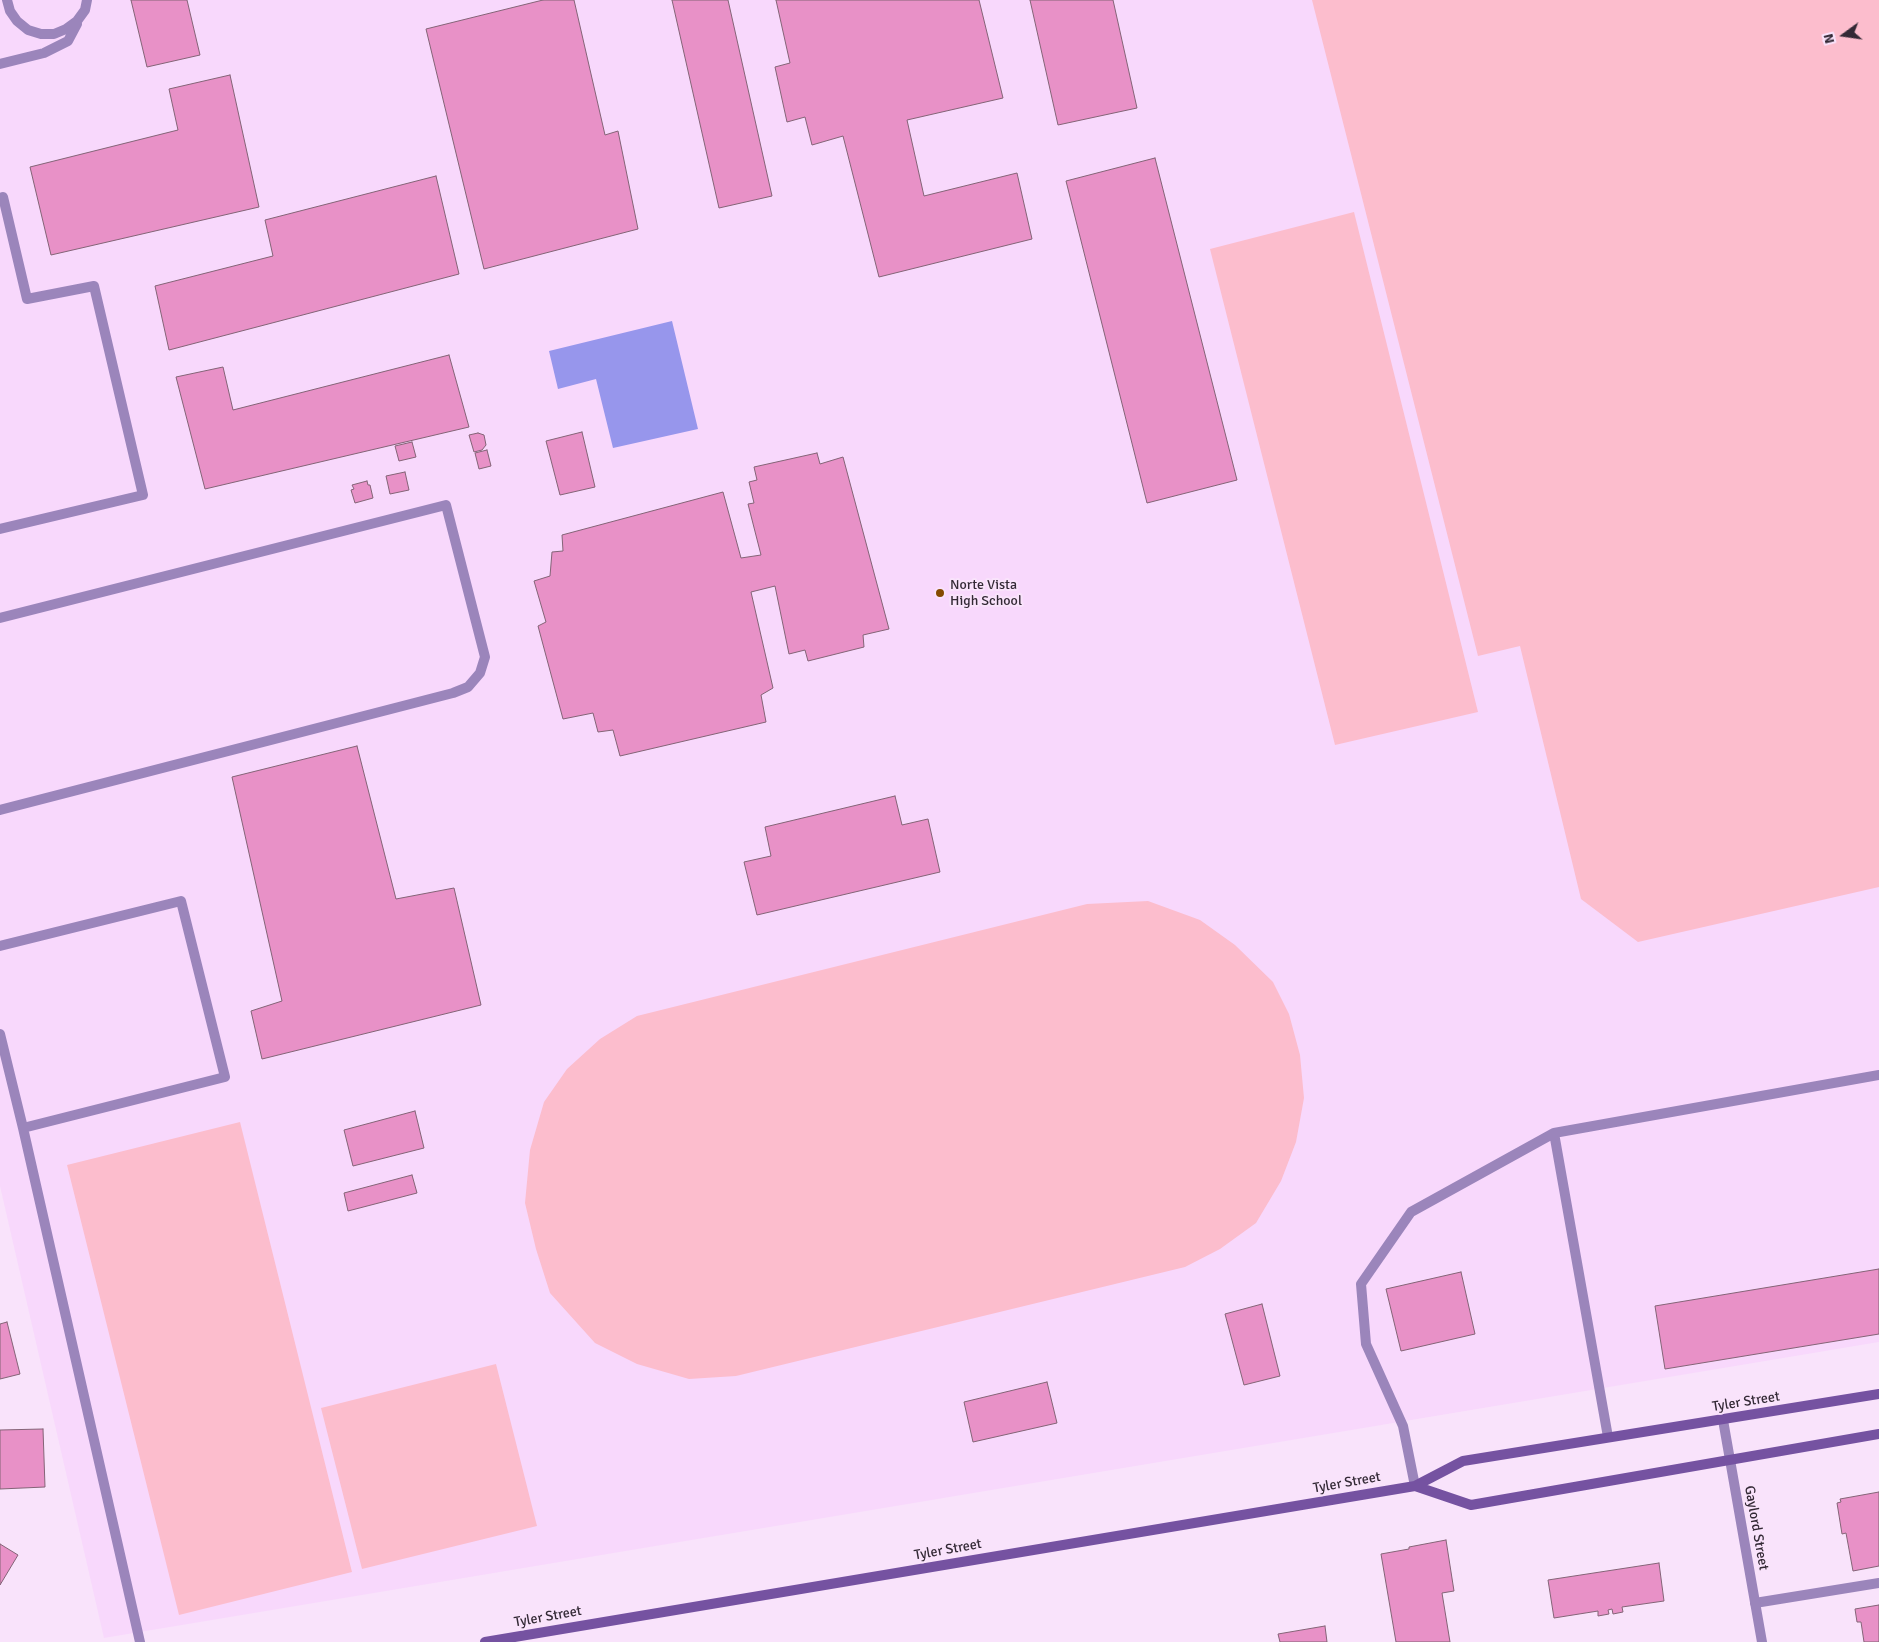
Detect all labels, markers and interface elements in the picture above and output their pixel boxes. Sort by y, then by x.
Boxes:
north arrow [1819,10,1869,60]
text: N [1820,32,1838,46]
place label: Norte Vista High School [950,577,1022,610]
marker: Norte Vista High School [934,587,946,599]
street label: Tyler Street [1711,1388,1781,1416]
street label: Tyler Street [1312,1469,1382,1497]
street label: Gaylord Street [1740,1484,1772,1572]
street label: Tyler Street [913,1536,983,1564]
street label: Tyler Street [513,1603,583,1631]

